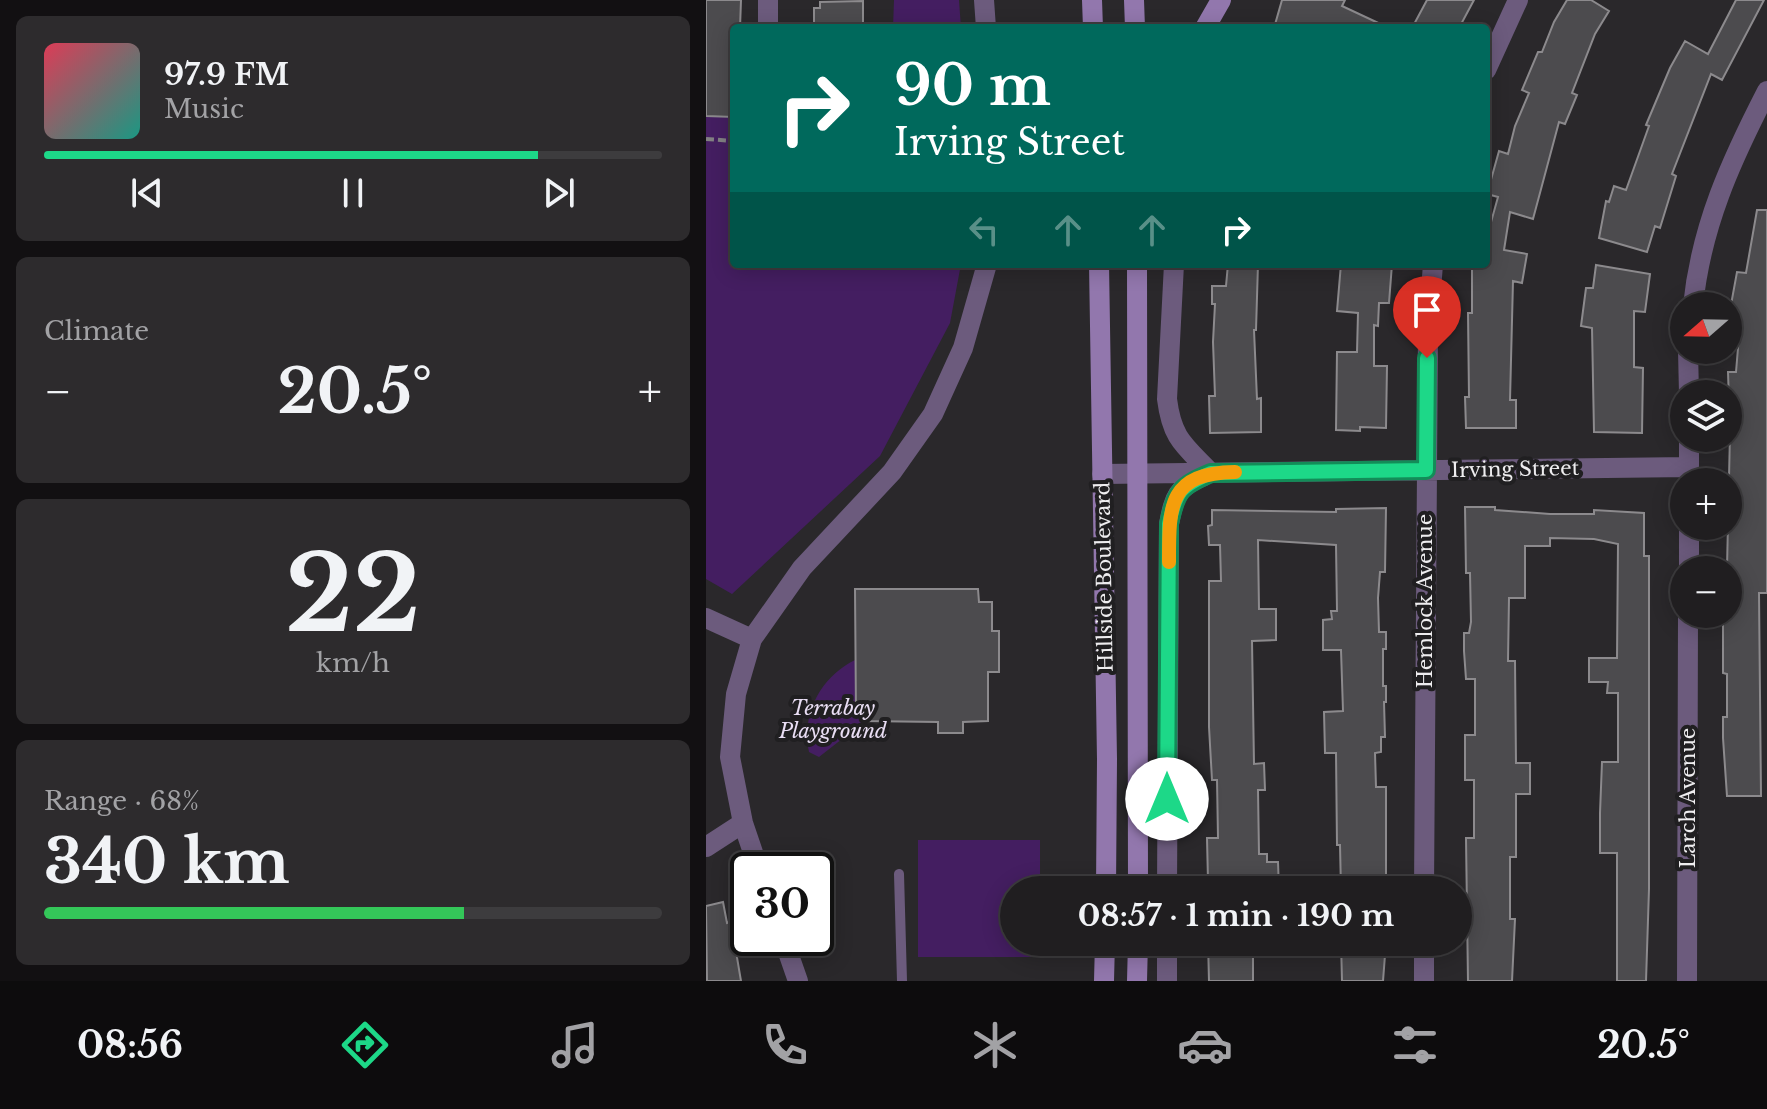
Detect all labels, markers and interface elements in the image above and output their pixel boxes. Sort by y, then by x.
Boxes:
text: 90 m [894,51,1051,120]
text: 97.9 FM [164,56,289,93]
icon: right [762,56,866,160]
text: Music [164,93,244,125]
text: Irving Street [894,120,1125,165]
icon: previous [125,171,169,215]
icon: pause [331,171,375,215]
icon: next [537,171,581,215]
icon: left [962,208,1006,252]
icon: ahead [1046,208,1090,252]
icon: ahead [1130,208,1174,252]
icon: right [1214,208,1258,252]
pin [1393,276,1461,358]
icon: arrive [1405,288,1449,332]
north arrow [1670,292,1742,364]
map controls [1670,292,1742,628]
text: Climate [44,315,149,347]
text: 20.5° [278,355,432,429]
text: − [44,364,72,419]
text: + [638,364,662,419]
button: layers [1670,380,1742,452]
street label: Irving Street [1451,456,1580,482]
button: + [1670,468,1742,540]
street label: Hillside Boulevard [1090,482,1118,672]
street label: Hemlock Avenue [1413,514,1437,688]
text: 22 [285,530,421,659]
button: − [1670,556,1742,628]
text: km/h [316,647,390,679]
park label: Terrabay Playground [778,696,887,743]
street label: Larch Avenue [1676,728,1700,868]
position arrow [1125,757,1209,841]
text: Range · 68% [44,785,199,817]
text: 340 km [44,825,290,899]
speed limit sign: 30 [730,852,834,956]
text: 08:57 · 1 min · 190 m [1078,897,1394,934]
icon: directions [337,1017,393,1073]
icon: music [547,1017,603,1073]
icon: phone [757,1017,813,1073]
icon: climate [967,1017,1023,1073]
icon: car [1177,1017,1233,1073]
icon: filters [1387,1017,1443,1073]
text: 08:56 [77,1023,183,1068]
text: 20.5° [1597,1023,1690,1068]

